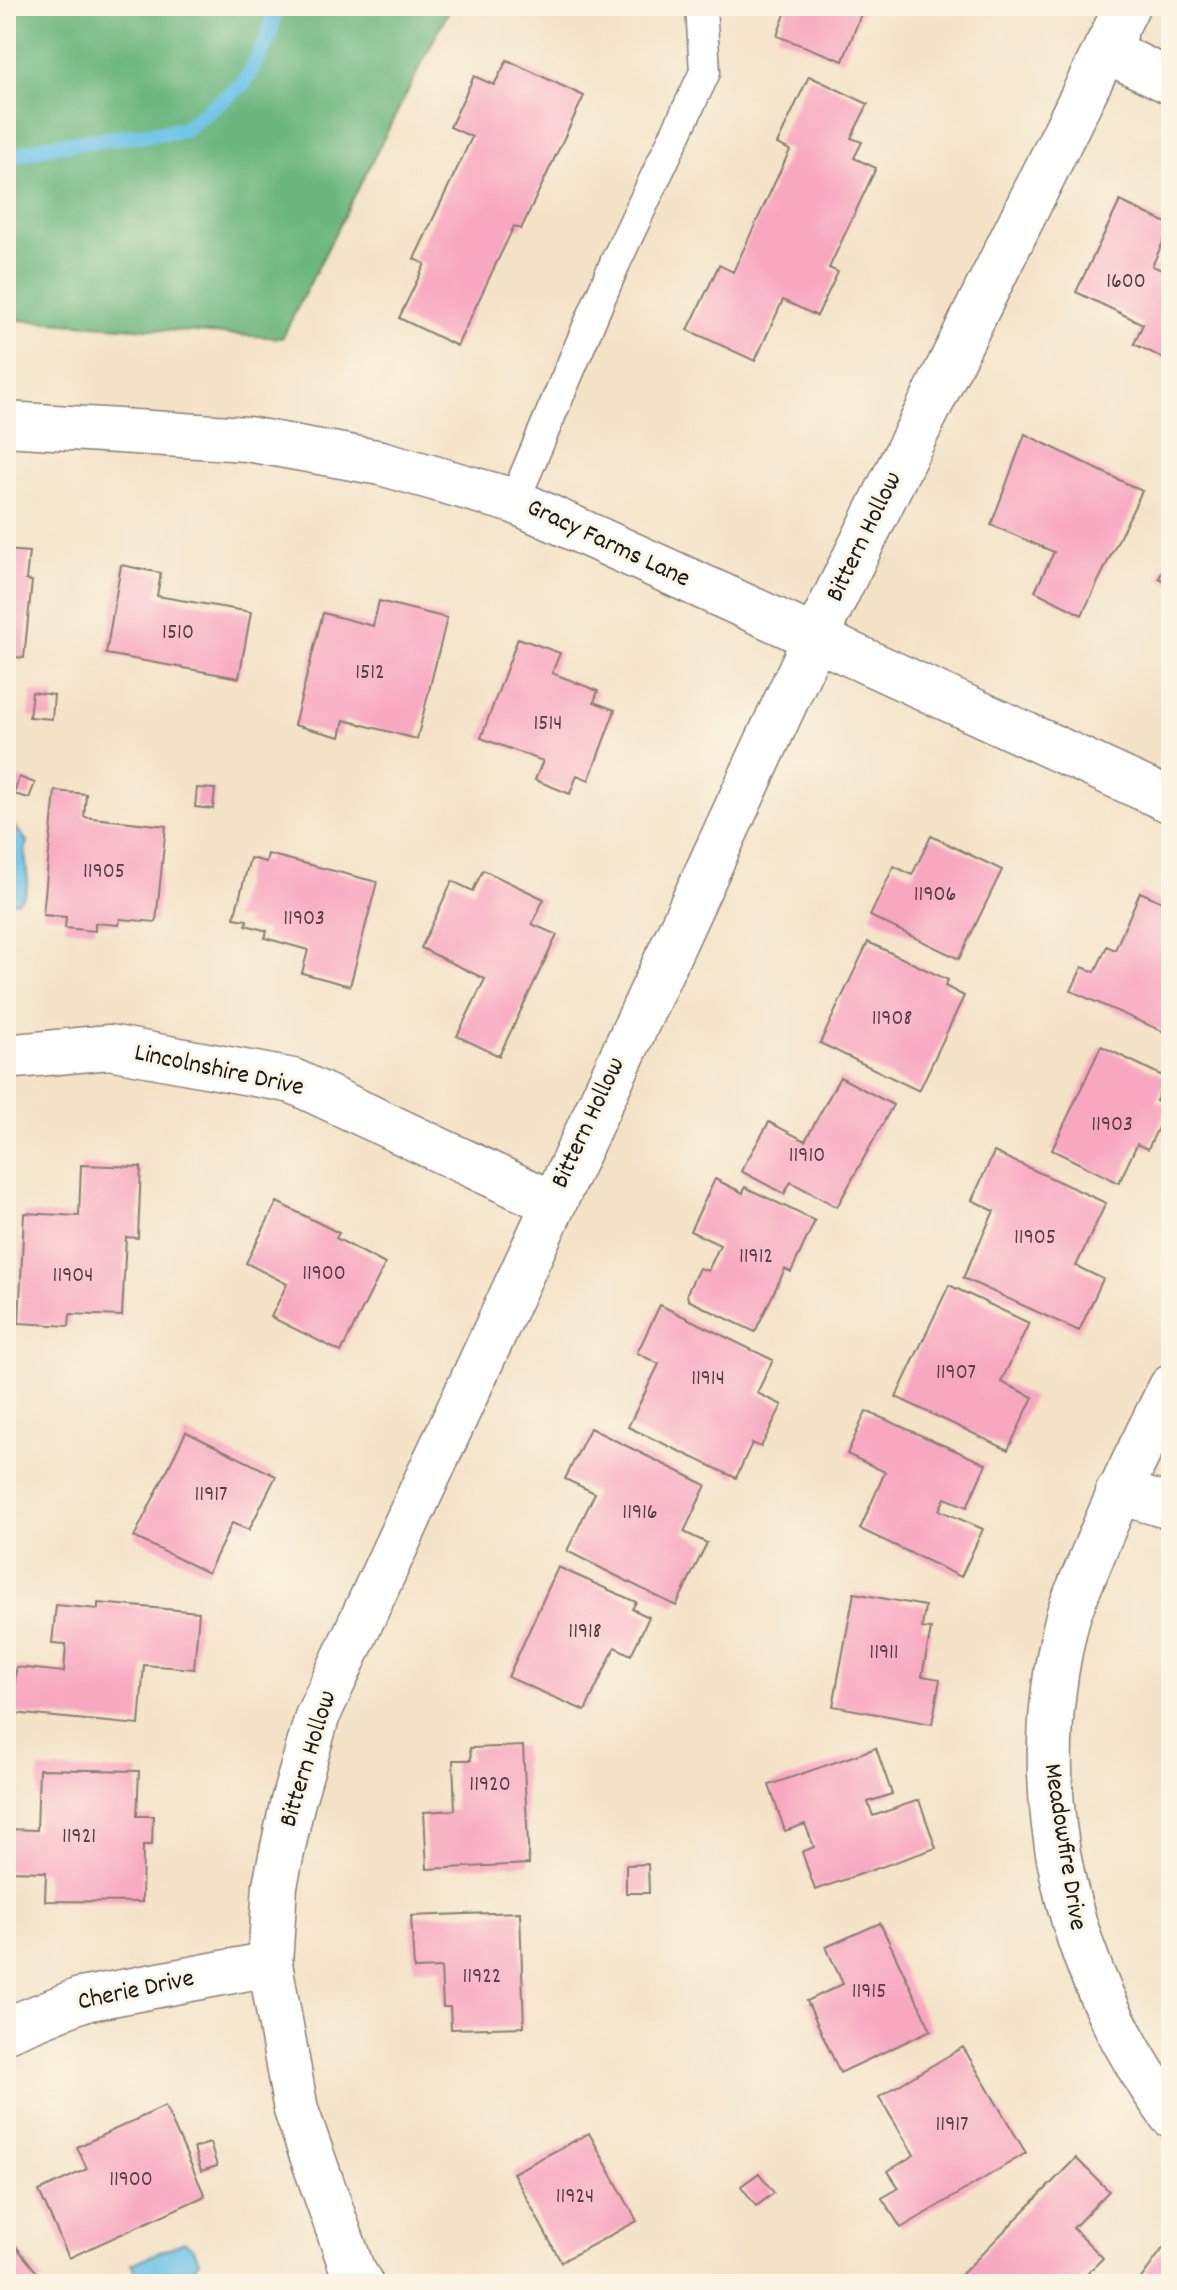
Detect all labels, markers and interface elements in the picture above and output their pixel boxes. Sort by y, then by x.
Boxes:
house number: 1600 [1106,267,1146,298]
street label: Bittern Hollow [817,466,913,608]
street label: Gracy Farms Lane [520,490,696,598]
house number: 1510 [162,618,194,649]
house number: 1512 [355,658,385,689]
house number: 1514 [534,709,562,740]
house number: 11905 [83,857,125,888]
house number: 11906 [914,880,956,911]
house number: 11903 [283,904,325,935]
house number: 11908 [872,1004,912,1035]
street label: Lincolnshire Drive [131,1035,307,1107]
street label: Bittern Hollow [542,1051,636,1195]
house number: 11903 [1091,1110,1133,1141]
house number: 11910 [789,1141,825,1172]
house number: 11905 [1014,1223,1056,1254]
house number: 11912 [739,1242,773,1273]
house number: 11900 [302,1259,346,1290]
house number: 11904 [53,1261,93,1292]
house number: 11907 [936,1358,976,1389]
house number: 11914 [691,1364,725,1395]
house number: 11917 [195,1480,227,1511]
house number: 11916 [622,1498,658,1529]
house number: 11918 [568,1617,602,1648]
house number: 11911 [869,1638,899,1669]
street label: Bittern Hollow [271,1686,347,1832]
street label: Meadowfire Drive [1033,1761,1095,1933]
house number: 11920 [469,1770,511,1801]
house number: 11921 [62,1822,96,1853]
street label: Cherie Drive [74,1961,198,2021]
house number: 11922 [463,1962,501,1993]
house number: 11915 [852,1977,886,2008]
house number: 11917 [936,2110,968,2141]
house number: 11900 [109,2165,153,2196]
house number: 11924 [556,2182,594,2213]

